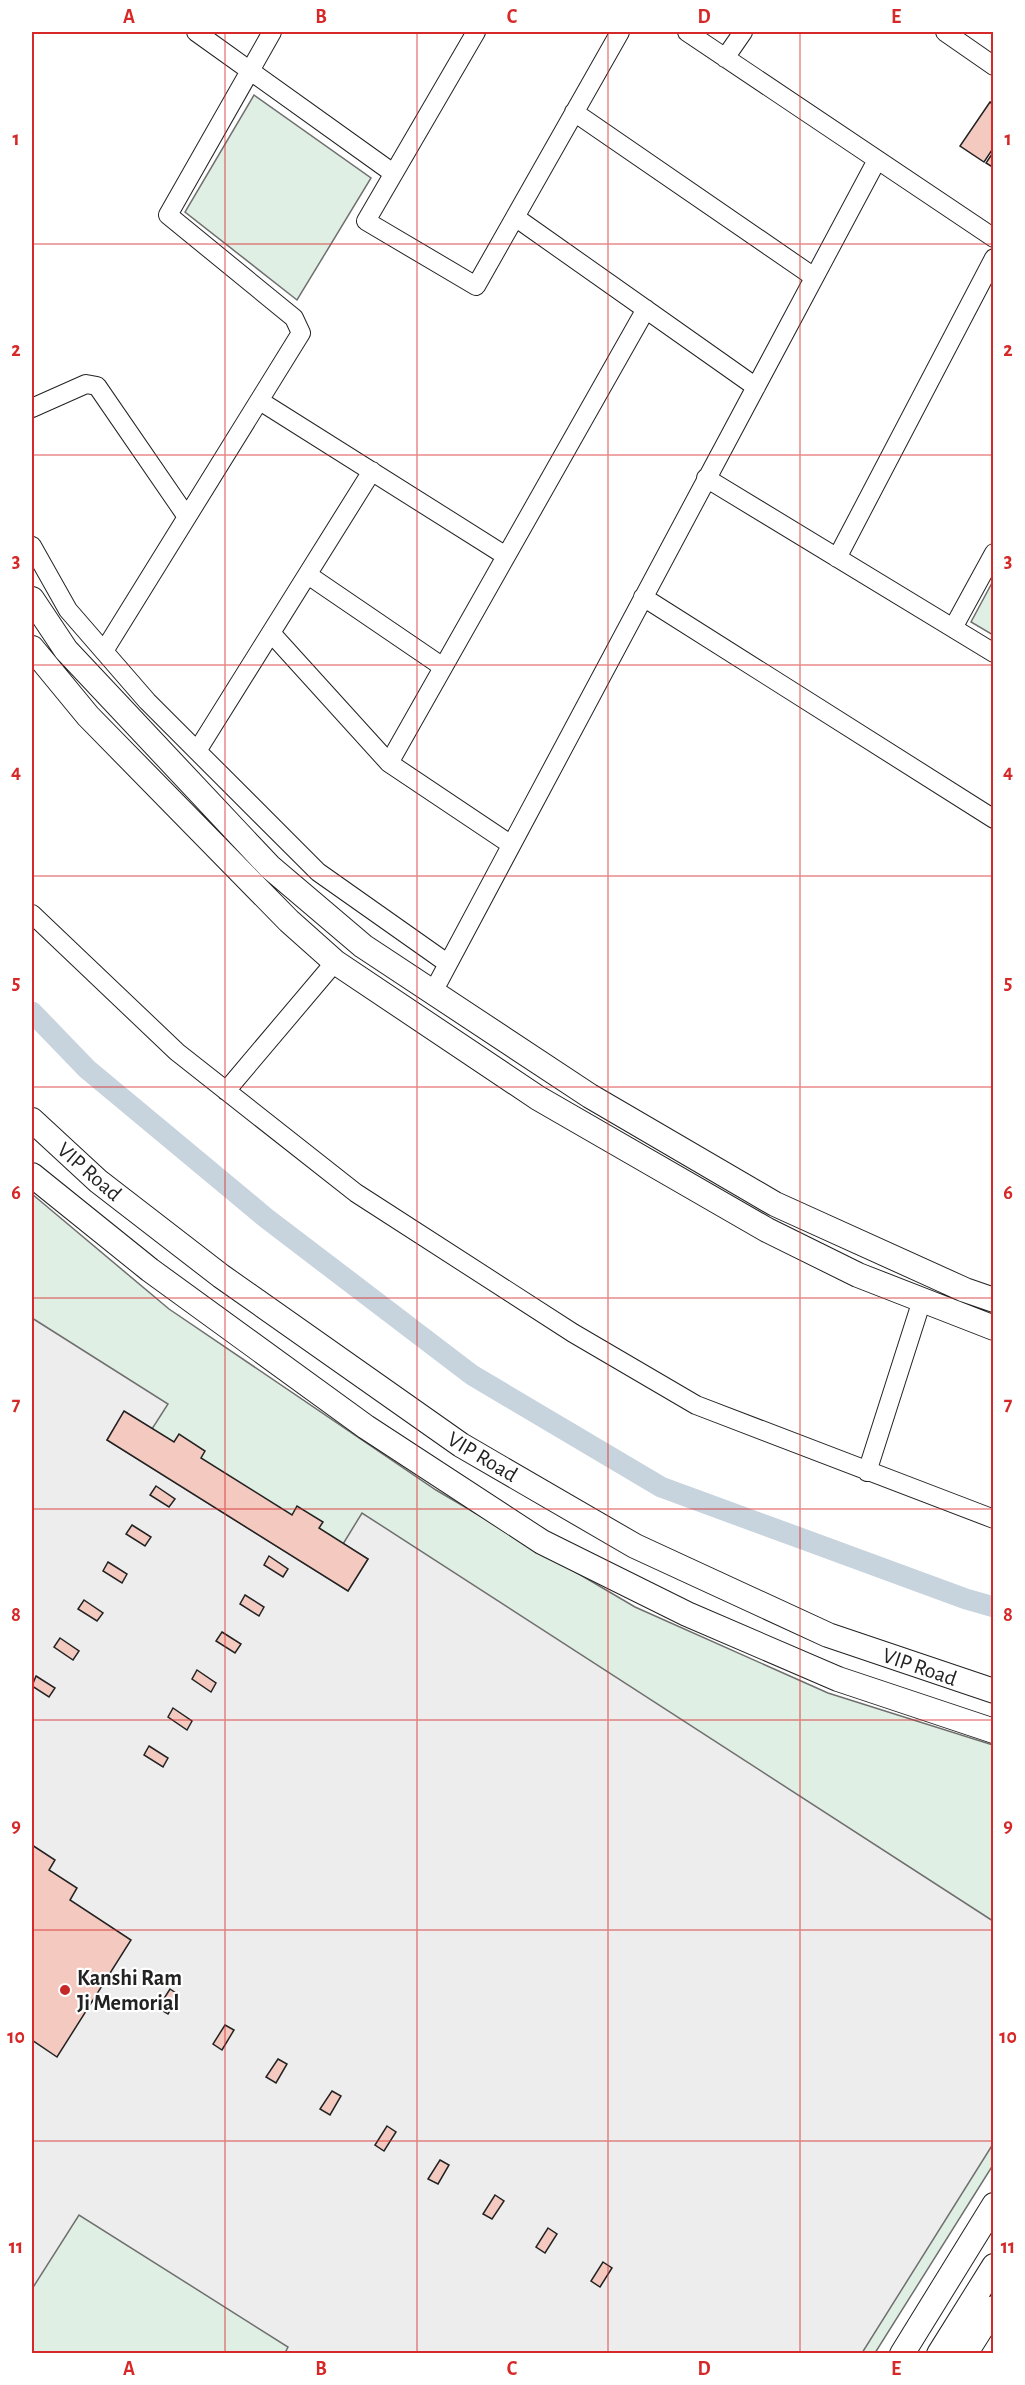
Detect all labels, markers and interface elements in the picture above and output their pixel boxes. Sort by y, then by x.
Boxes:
text: A [123,7,135,27]
text: B [315,7,327,27]
text: C [507,7,518,27]
text: D [697,7,711,27]
text: E [891,7,901,27]
text: 1 [12,129,20,149]
text: 1 [1004,129,1012,149]
text: 2 [11,340,21,360]
text: 2 [1003,340,1013,360]
text: 3 [12,551,20,571]
text: 3 [1004,551,1012,571]
text: 4 [11,762,21,782]
text: 4 [1003,762,1013,782]
text: 5 [12,973,20,993]
text: 5 [1004,973,1012,993]
street label: VIP Road [53,1138,126,1205]
text: 6 [11,1183,21,1203]
text: 6 [1003,1183,1013,1203]
text: 7 [12,1394,21,1414]
text: 7 [1004,1394,1013,1414]
street label: VIP Road [444,1428,521,1486]
text: 8 [11,1605,21,1625]
text: 8 [1003,1605,1013,1625]
street label: VIP Road [880,1644,960,1690]
text: 9 [11,1816,21,1836]
text: 9 [1003,1816,1013,1836]
place label: Kanshi Ram Ji Memorial [77,1967,182,2014]
marker: Kanshi Ram Ji Memorial [58,1983,72,1997]
text: 10 [7,2027,25,2047]
text: 10 [999,2027,1017,2047]
text: 11 [9,2237,23,2257]
text: 11 [1001,2237,1015,2257]
text: A [123,2359,135,2379]
text: B [315,2359,327,2379]
text: C [507,2359,518,2379]
text: D [697,2359,711,2379]
text: E [891,2359,901,2379]

